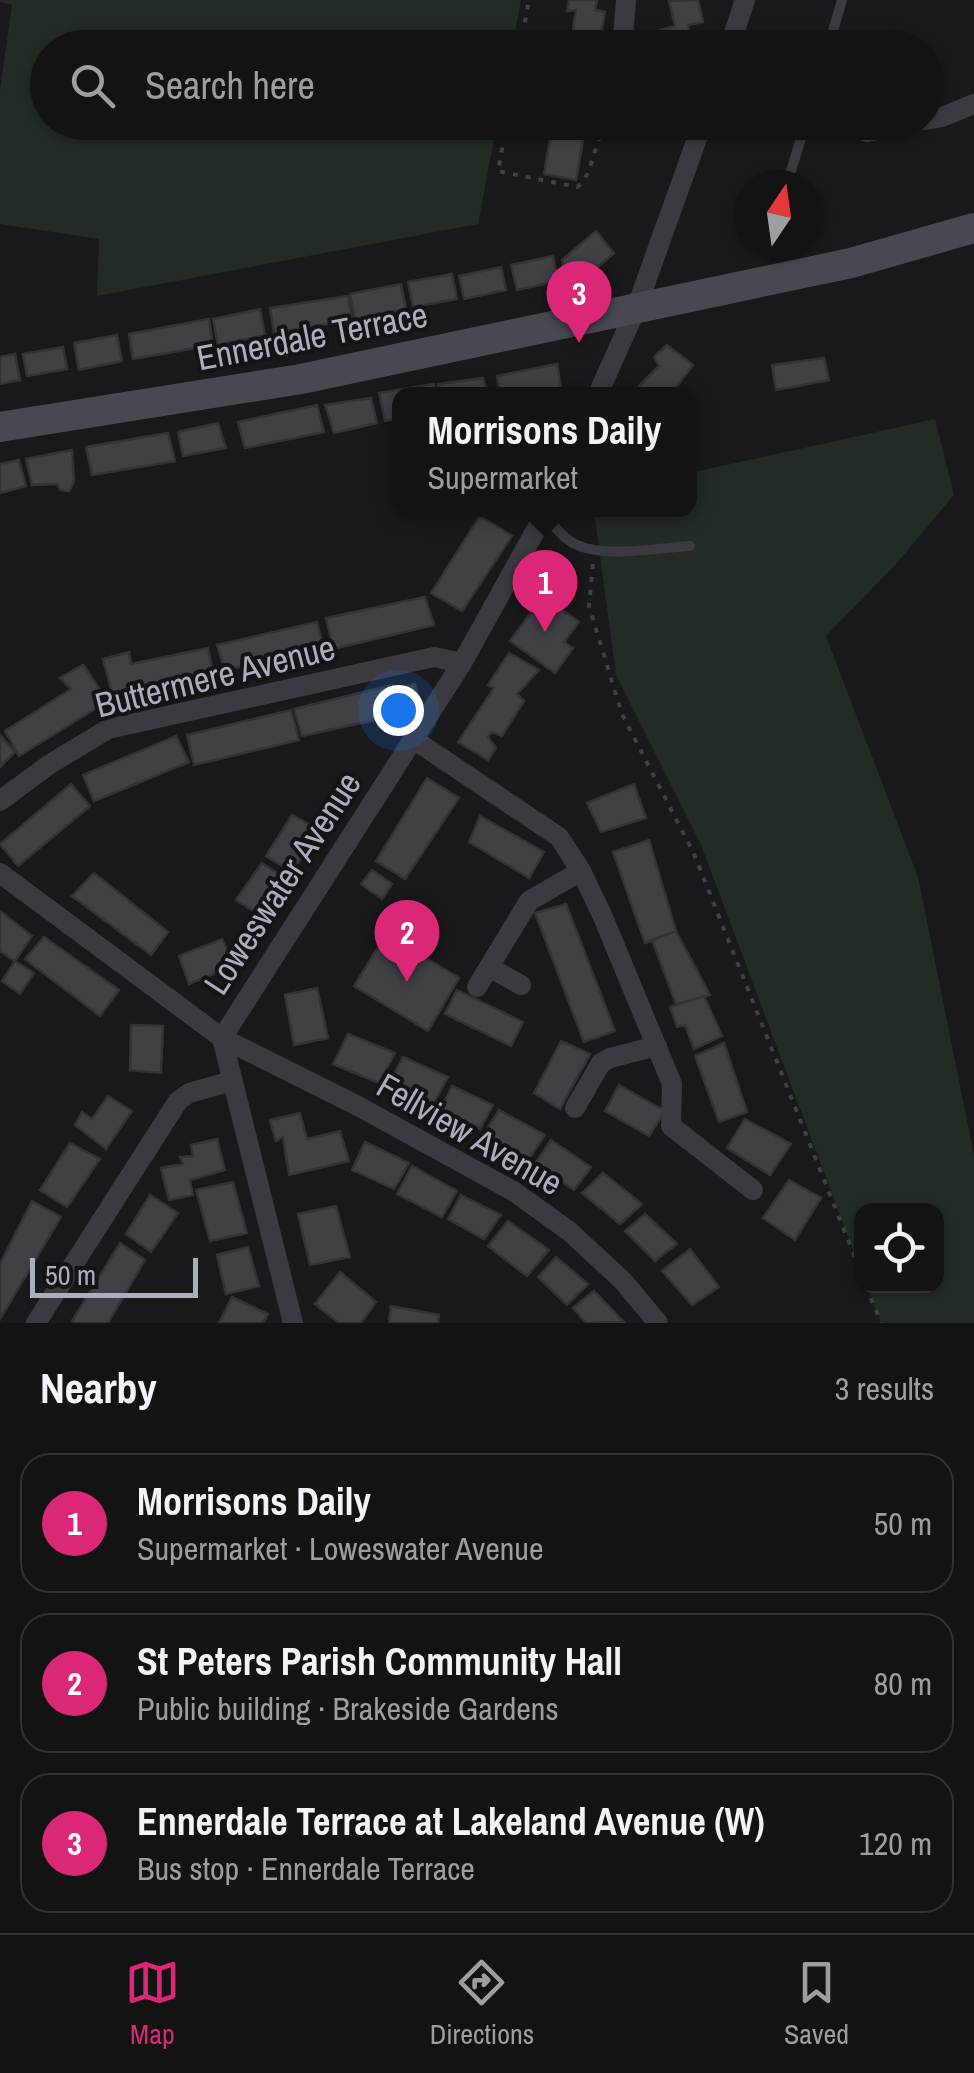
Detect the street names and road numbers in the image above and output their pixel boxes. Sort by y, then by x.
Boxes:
street label: Ennerdale Terrace [193,291,431,381]
street label: Buttermere Avenue [90,624,340,728]
street label: Loweswater Avenue [192,763,372,1003]
street label: Fellview Avenue [369,1062,571,1206]

